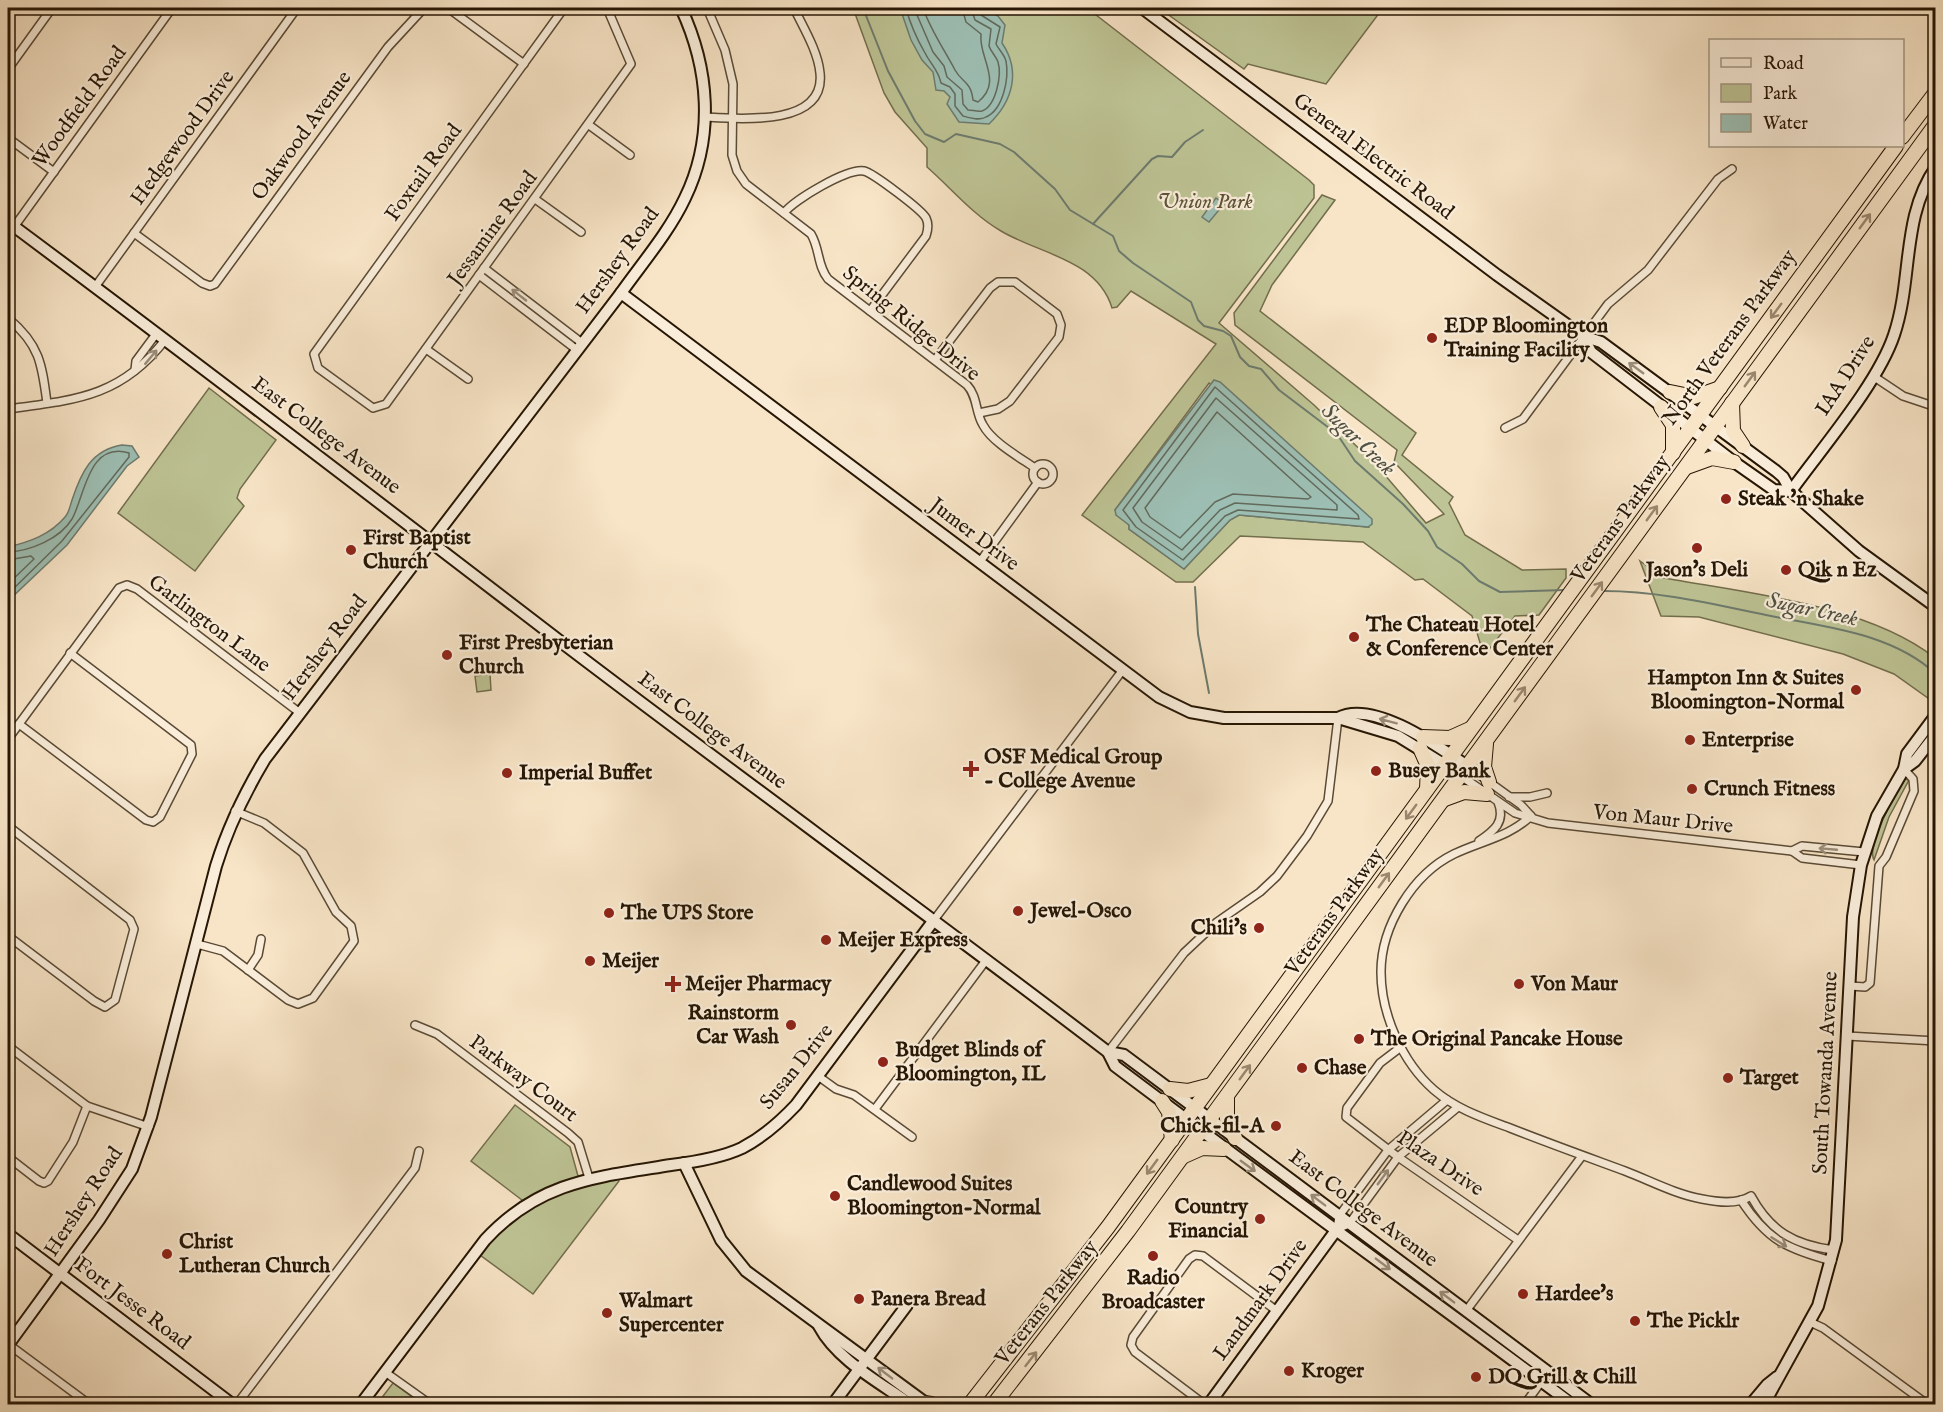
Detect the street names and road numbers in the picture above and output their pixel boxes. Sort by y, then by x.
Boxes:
street label: Woodfield Road [27,40,134,173]
street label: Hedgewood Drive [125,65,241,211]
street label: Oakwood Avenue [246,66,358,206]
street label: General Electric Road [1287,88,1459,227]
street label: Foxtail Road [380,118,469,227]
street label: Jessamine Road [441,165,544,294]
street label: Hershey Road [570,202,666,320]
street label: North Veterans Parkway [1657,244,1803,431]
street label: Spring Ridge Drive [837,260,986,388]
street label: IAA Drive [1810,330,1882,421]
street label: East College Avenue [246,371,406,501]
street label: Veterans Parkway [1565,449,1677,589]
street label: Jumer Drive [922,491,1025,578]
street label: Garlington Lane [142,569,276,679]
street label: Hershey Road [276,589,374,706]
street label: East College Avenue [632,666,792,796]
street label: Von Maur Drive [1591,799,1735,841]
street label: Veterans Parkway [1279,842,1391,982]
street label: South Towanda Avenue [1807,970,1845,1175]
street label: Susan Drive [754,1018,840,1115]
street label: Parkway Court [463,1029,583,1129]
street label: Plaza Drive [1391,1125,1489,1203]
street label: Hershey Road [38,1141,130,1262]
street label: East College Avenue [1283,1144,1443,1274]
street label: Veterans Parkway [989,1234,1105,1372]
street label: Landmark Drive [1208,1234,1314,1366]
street label: Fort Jesse Road [69,1252,196,1357]

